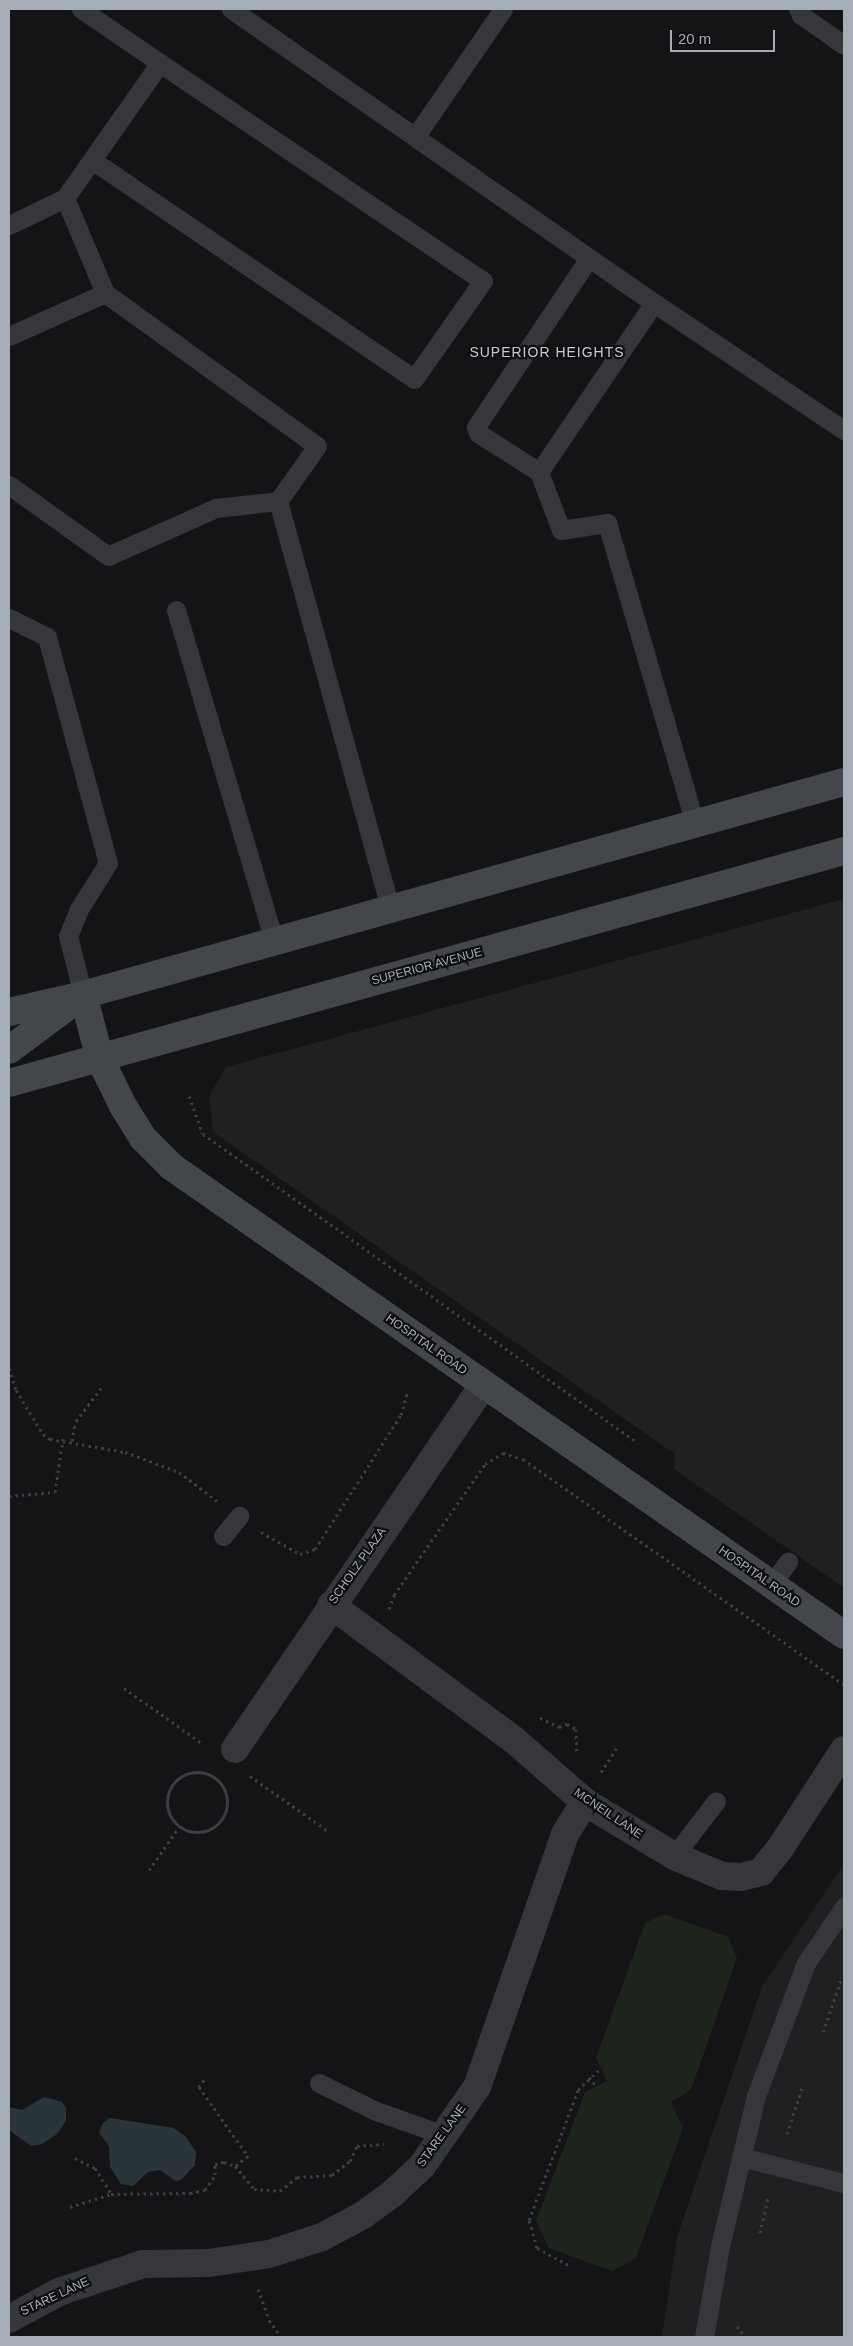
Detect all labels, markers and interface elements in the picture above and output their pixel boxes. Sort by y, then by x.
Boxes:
scale bar [673,20,778,52]
text: 20 m [678,30,711,47]
district label: SUPERIOR HEIGHTS [467,344,627,360]
street label: SUPERIOR AVENUE [370,945,484,989]
street label: HOSPITAL ROAD [382,1311,470,1379]
street label: SCHOLZ PLAZA [326,1525,390,1607]
street label: HOSPITAL ROAD [715,1543,803,1611]
street label: MCNEIL LANE [571,1786,645,1842]
street label: STARE LANE [414,2102,470,2170]
street label: STARE LANE [19,2275,91,2319]

